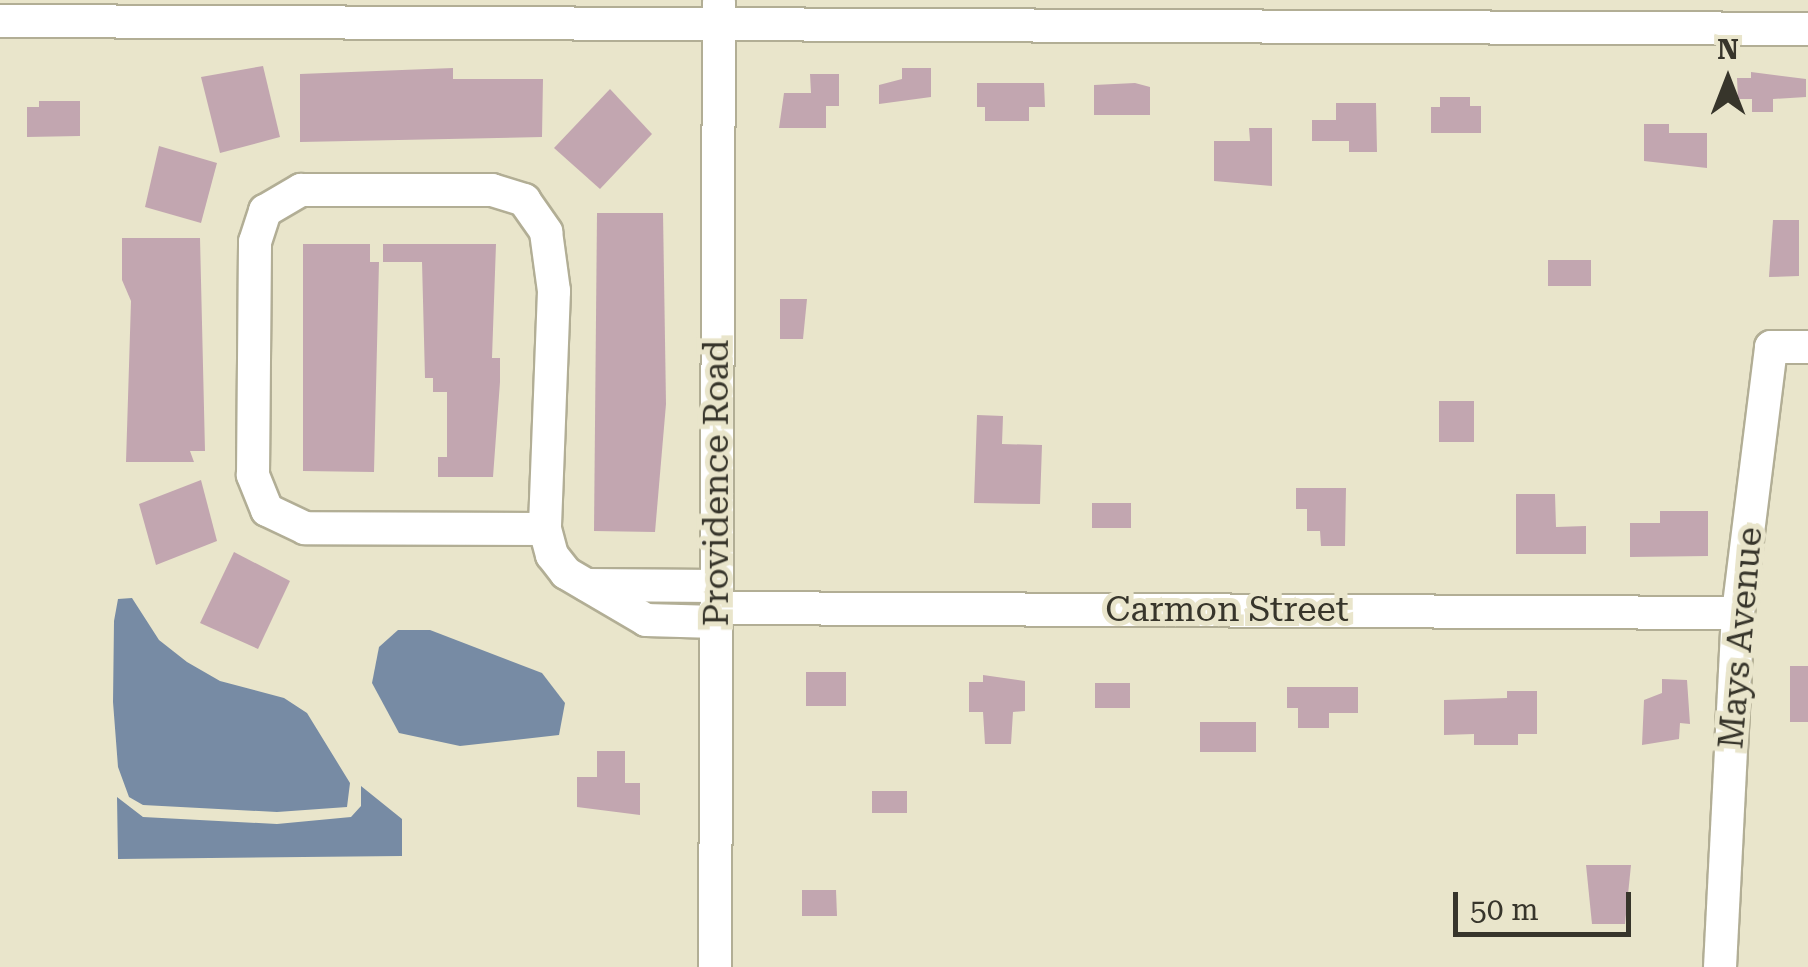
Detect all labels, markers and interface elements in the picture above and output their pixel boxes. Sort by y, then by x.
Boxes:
north arrow [1678,30,1778,130]
text: N [1717,33,1739,66]
street label: Providence Road [696,340,738,626]
street label: Mays Avenue [1710,525,1772,751]
street label: Carmon Street [1105,589,1349,631]
scale bar [1458,872,1636,934]
text: 50 m [1470,892,1539,927]

